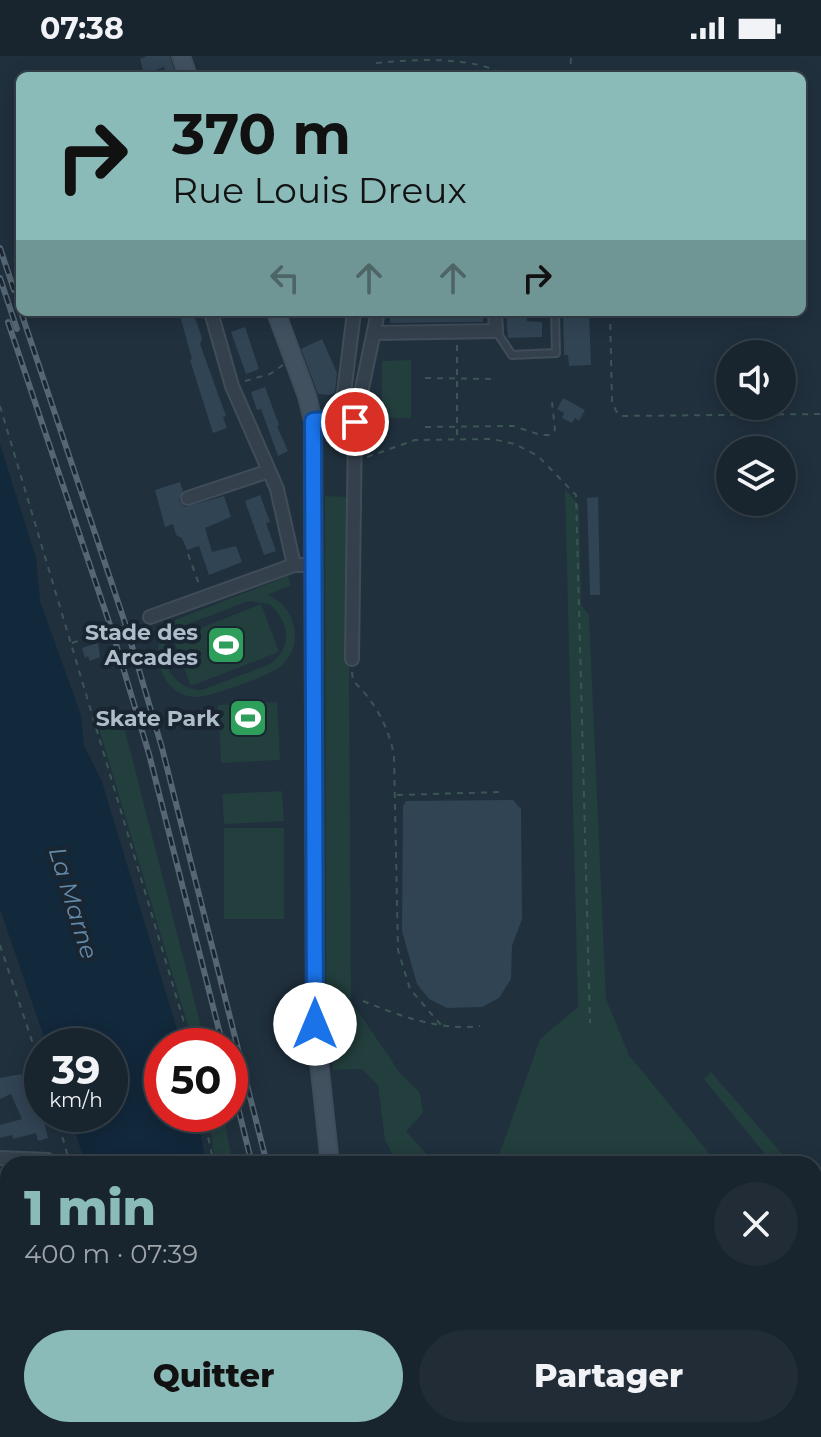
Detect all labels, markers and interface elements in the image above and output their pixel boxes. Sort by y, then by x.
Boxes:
text: 07:38 [40,10,124,47]
text: 370 m [172,100,351,168]
icon: right [40,104,144,208]
text: Rue Louis Dreux [172,168,467,212]
icon: left [263,256,307,300]
icon: ahead [347,256,391,300]
icon: ahead [431,256,475,300]
icon: right [515,256,559,300]
map controls [716,340,796,516]
button: sound [716,340,796,420]
pin [321,388,389,456]
icon: arrive [333,400,377,444]
button: layers [716,436,796,516]
place label: Stade des Arcades [85,619,198,671]
sports icon: Stade des Arcades [205,624,247,666]
sports icon: Skate Park [227,697,269,739]
place label: Skate Park [96,705,221,732]
water label: La Marne [43,843,104,962]
position arrow [273,982,357,1066]
speed limit sign: 50 [144,1028,248,1132]
text: 39 [51,1045,101,1094]
text: km/h [49,1088,103,1112]
text: 1 min [24,1179,156,1237]
button: close [714,1182,798,1266]
text: 400 m · 07:39 [24,1238,198,1270]
button: Quitter [24,1330,403,1422]
button: Partager [419,1330,798,1422]

